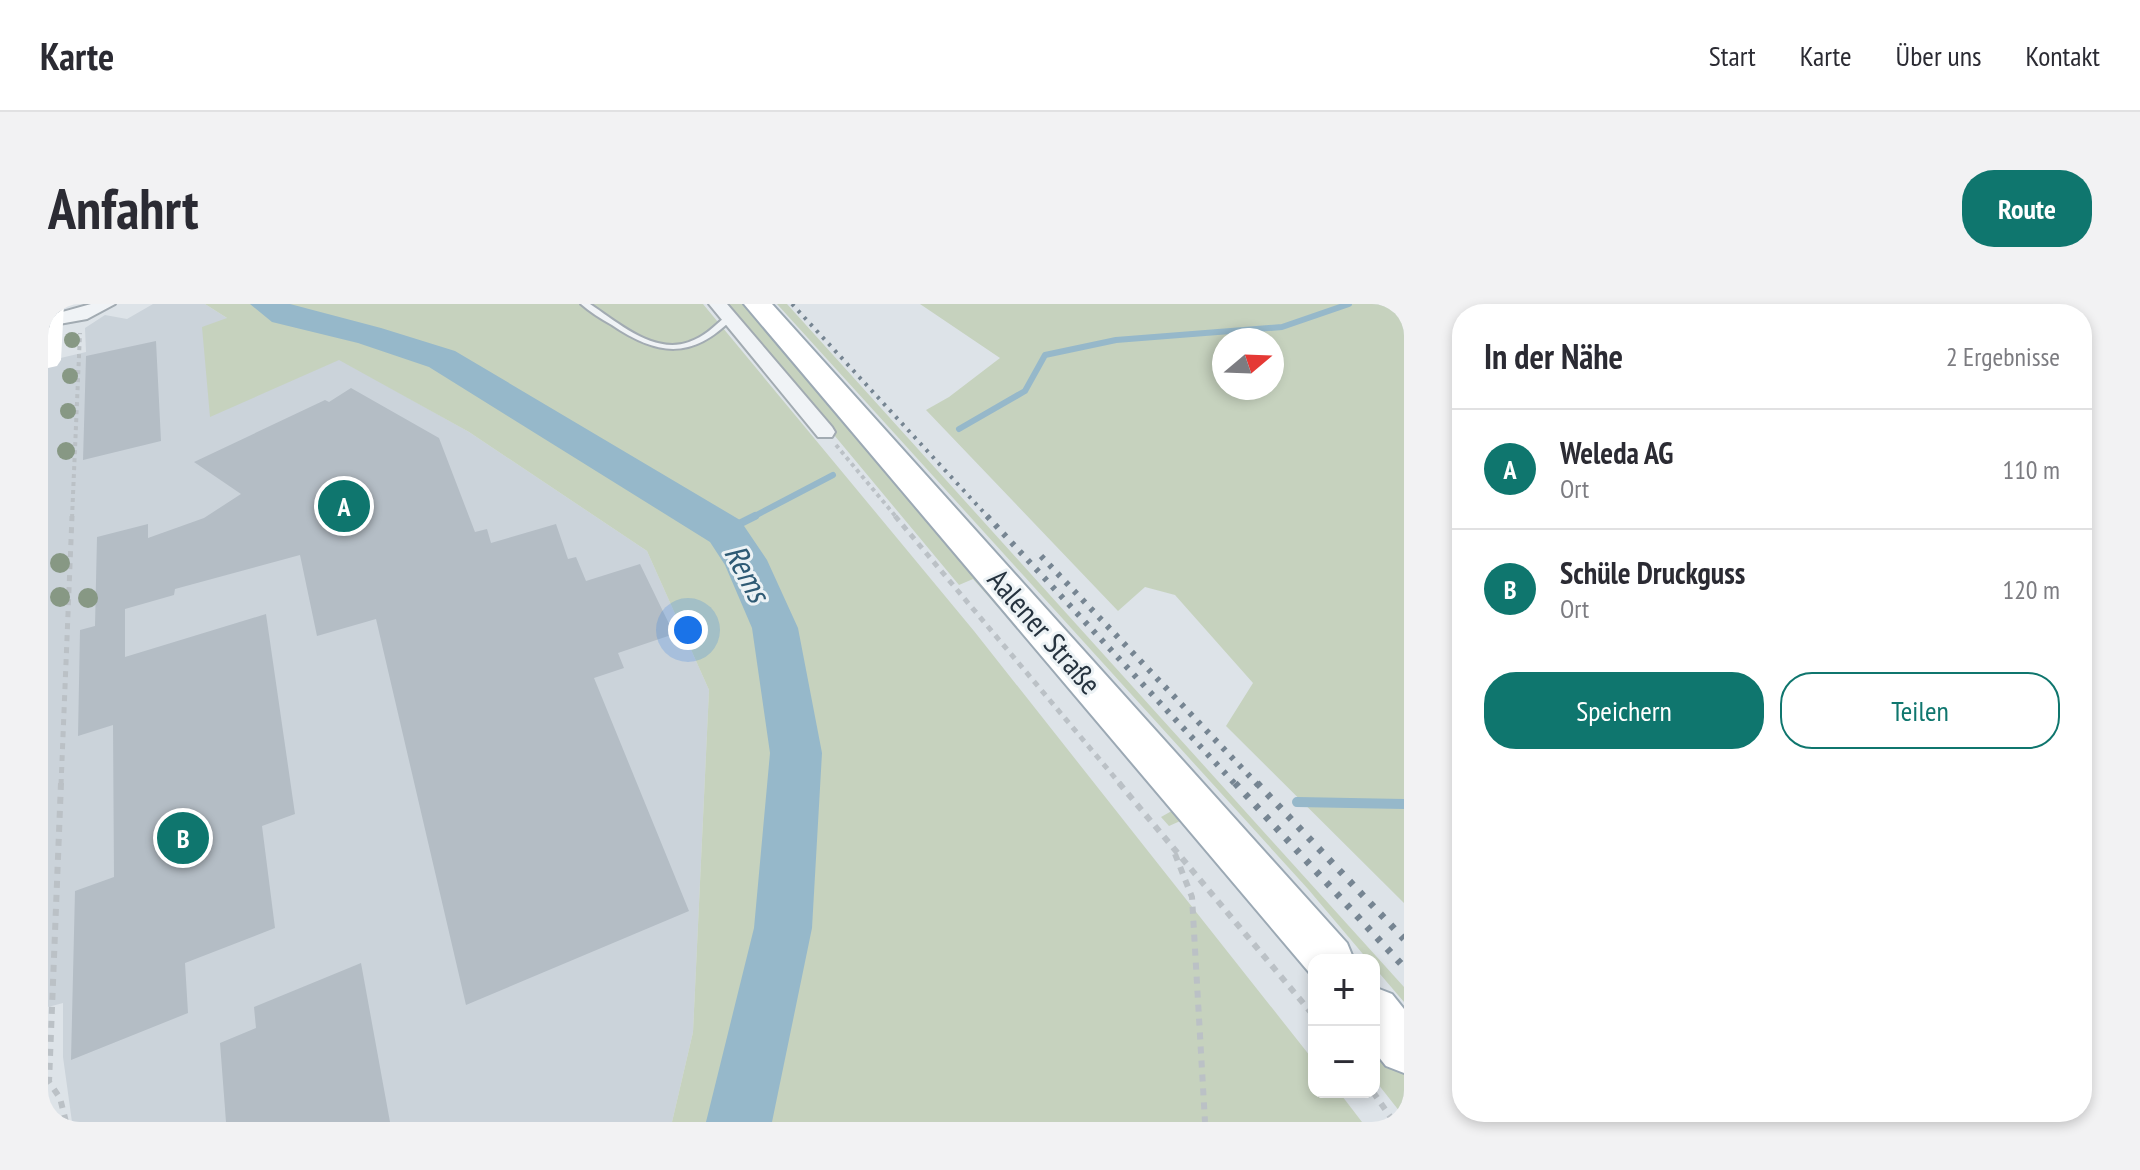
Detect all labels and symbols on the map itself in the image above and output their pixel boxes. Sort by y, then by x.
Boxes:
north arrow [1212,328,1284,400]
pin: A [318,476,370,536]
water label: Rems [715,537,782,611]
street label: Aalener Straße [980,560,1110,702]
your location [668,610,708,650]
pin: B [157,808,209,868]

